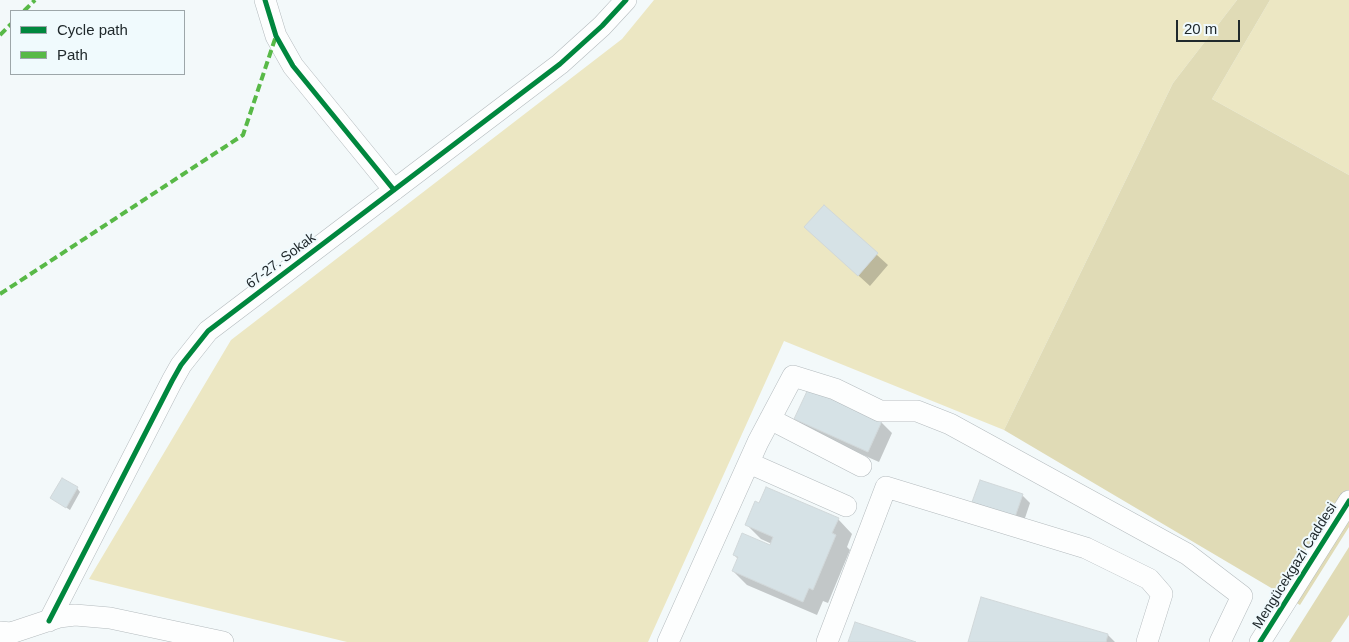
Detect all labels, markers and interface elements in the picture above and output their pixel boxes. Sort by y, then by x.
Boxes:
legend [10,10,185,75]
scale bar [1179,10,1243,42]
text: 20 m [1184,20,1217,37]
text: Cycle path [57,21,128,38]
text: Path [57,46,88,63]
street label: 67-27. Sokak [243,229,319,293]
street label: Mengücekgazi Caddesi [1249,500,1341,632]

